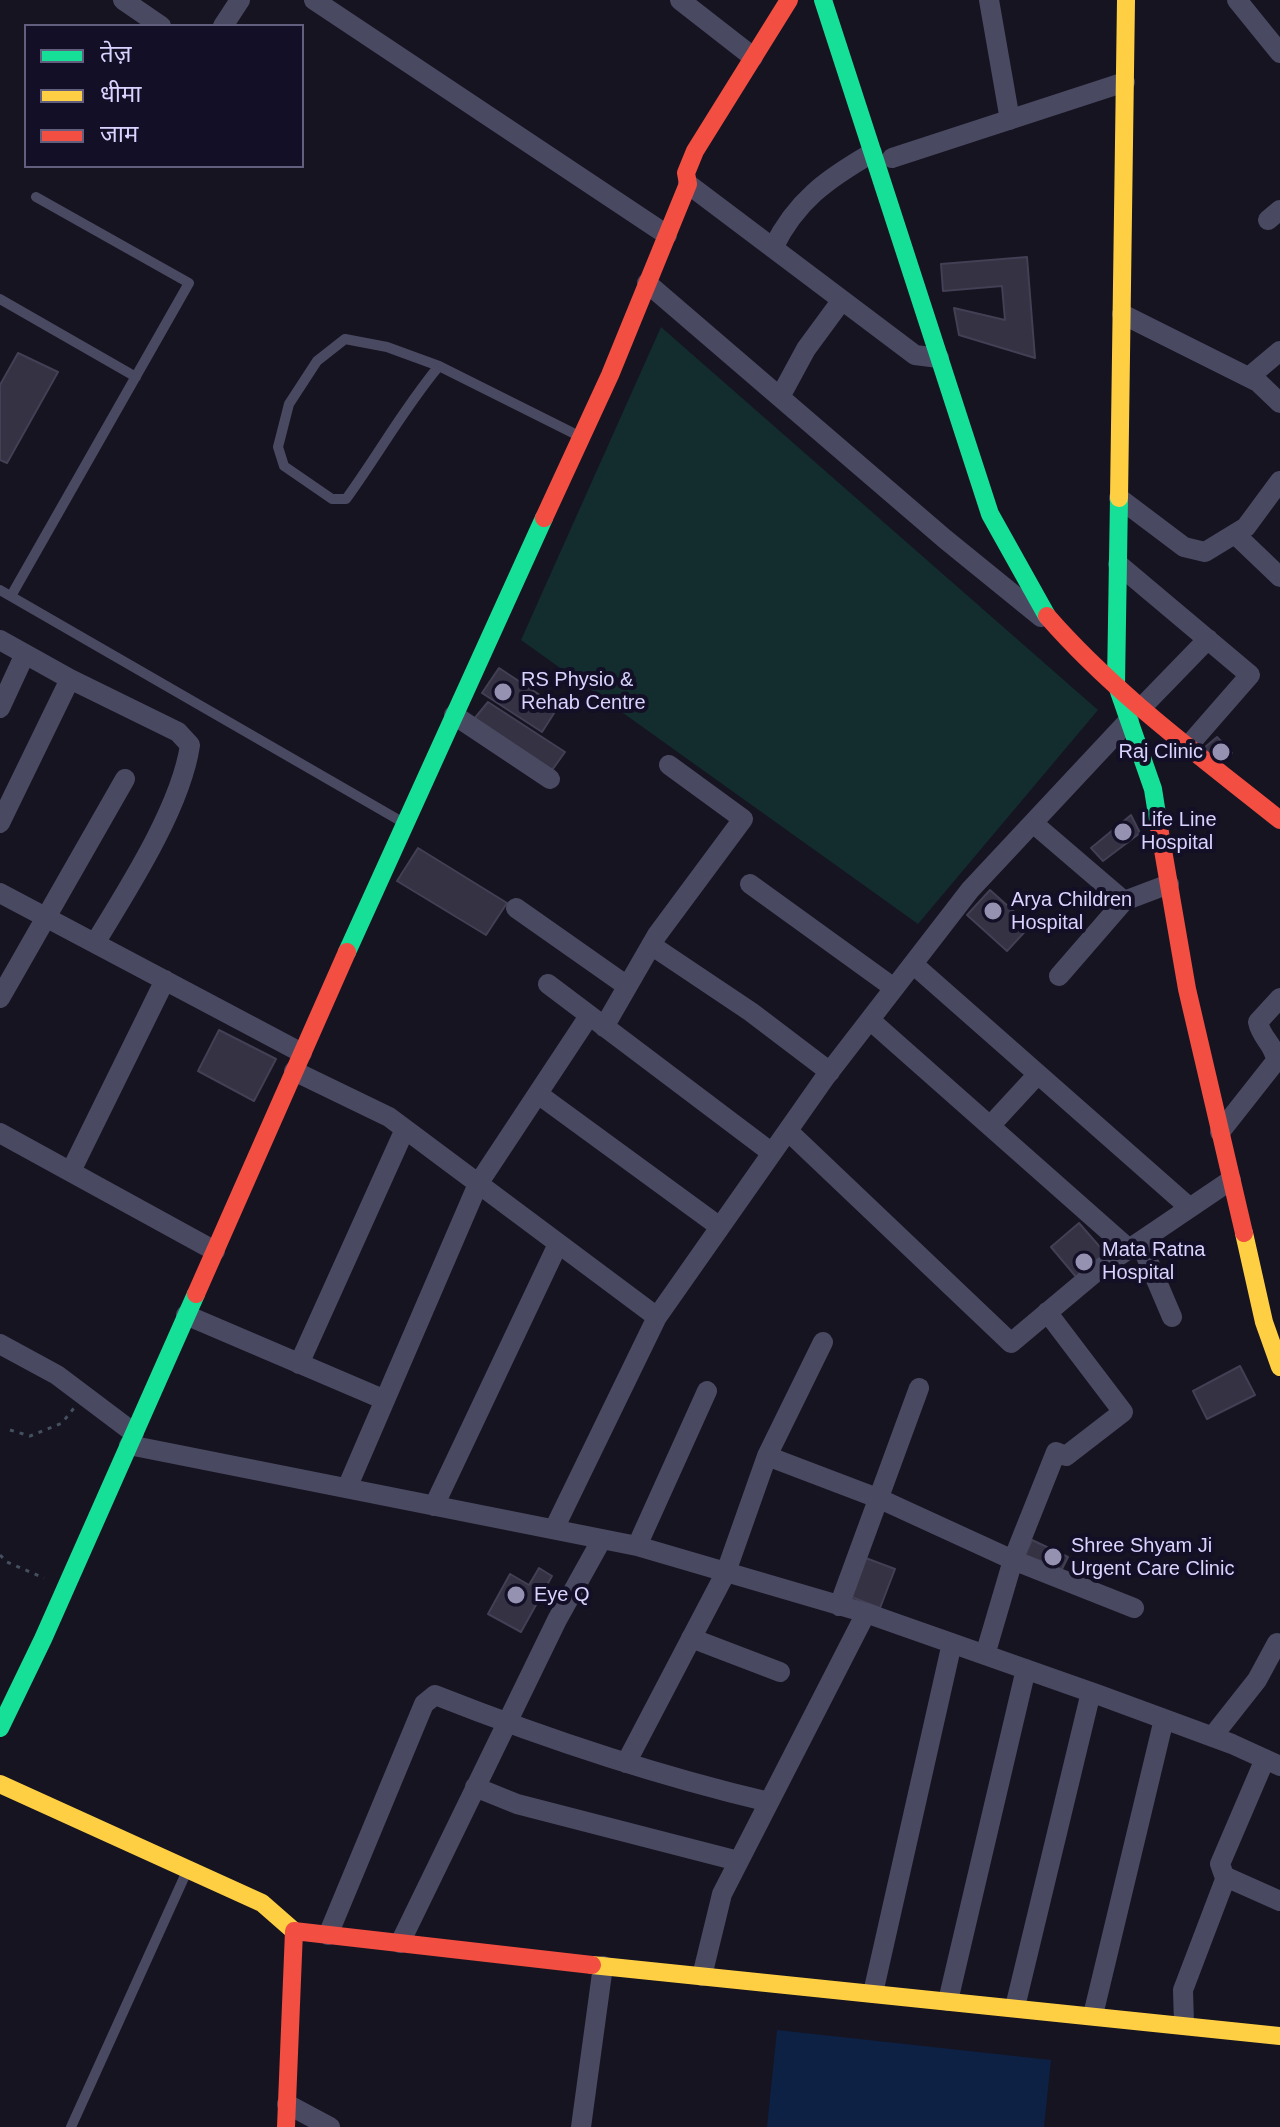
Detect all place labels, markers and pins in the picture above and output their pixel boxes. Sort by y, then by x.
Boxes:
place label: RS Physio & Rehab Centre [521,668,646,715]
marker: RS Physio & Rehab Centre [492,681,514,703]
place label: Raj Clinic [1119,740,1203,764]
marker: Raj Clinic [1210,741,1232,763]
place label: Life Line Hospital [1141,808,1217,855]
marker: Life Line Hospital [1112,821,1134,843]
place label: Arya Children Hospital [1011,888,1132,935]
marker: Arya Children Hospital [982,900,1004,922]
place label: Mata Ratna Hospital [1102,1238,1205,1285]
marker: Mata Ratna Hospital [1073,1251,1095,1273]
place label: Shree Shyam Ji Urgent Care Clinic [1071,1534,1234,1581]
marker: Shree Shyam Ji Urgent Care Clinic [1042,1546,1064,1568]
place label: Eye Q [534,1583,590,1607]
marker: Eye Q [505,1584,527,1606]

